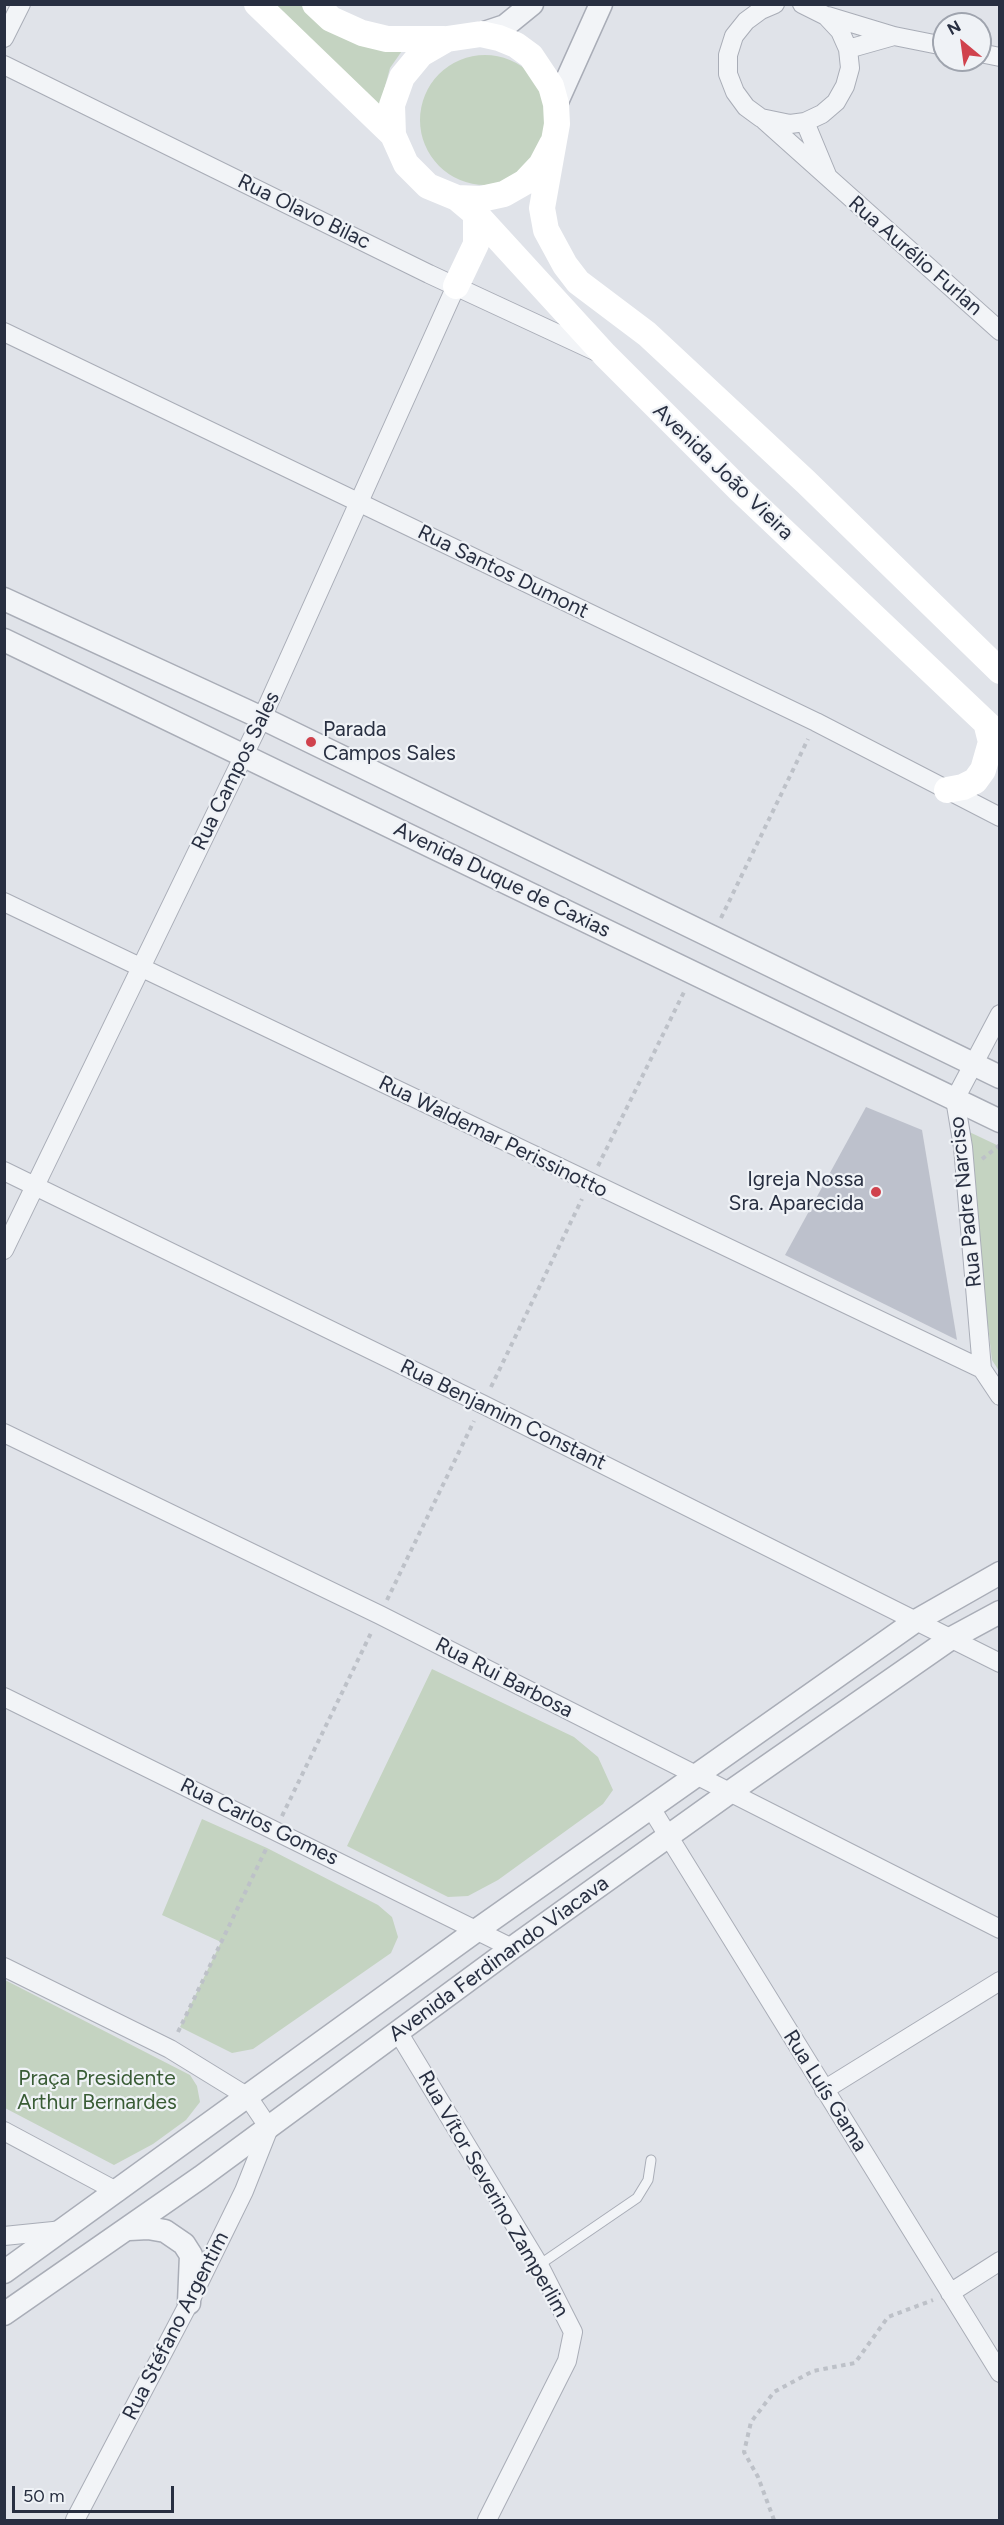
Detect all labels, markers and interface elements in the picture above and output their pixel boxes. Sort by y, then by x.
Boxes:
north arrow [932,12,992,72]
text: N [944,16,964,39]
street label: Rua Olavo Bilac [233,169,375,255]
street label: Rua Aurélio Furlan [843,191,987,321]
street label: Avenida João Vieira [648,398,798,546]
street label: Rua Santos Dumont [413,520,593,624]
street label: Rua Campos Sales [187,687,285,855]
place label: Parada Campos Sales [323,717,456,767]
marker: Parada Campos Sales [304,735,318,749]
street label: Avenida Duque de Caxias [390,817,614,943]
street label: Rua Waldemar Perissinotto [374,1070,612,1204]
street label: Rua Padre Narciso [944,1115,988,1289]
place label: Igreja Nossa Sra. Aparecida [729,1167,864,1217]
marker: Igreja Nossa Sra. Aparecida [869,1185,883,1199]
street label: Rua Benjamim Constant [396,1354,610,1476]
street label: Rua Rui Barbosa [431,1632,577,1724]
street label: Rua Carlos Gomes [176,1773,342,1871]
street label: Avenida Ferdinando Viacava [384,1871,614,2047]
street label: Rua Luís Gama [778,2026,872,2156]
park label: Praça Presidente Arthur Bernardes [17,2066,177,2116]
street label: Rua Vítor Severino Zamperlim [412,2066,574,2322]
street label: Rua Stéfano Argentim [118,2228,234,2424]
scale bar [15,2474,177,2512]
text: 50 m [23,2485,65,2507]

